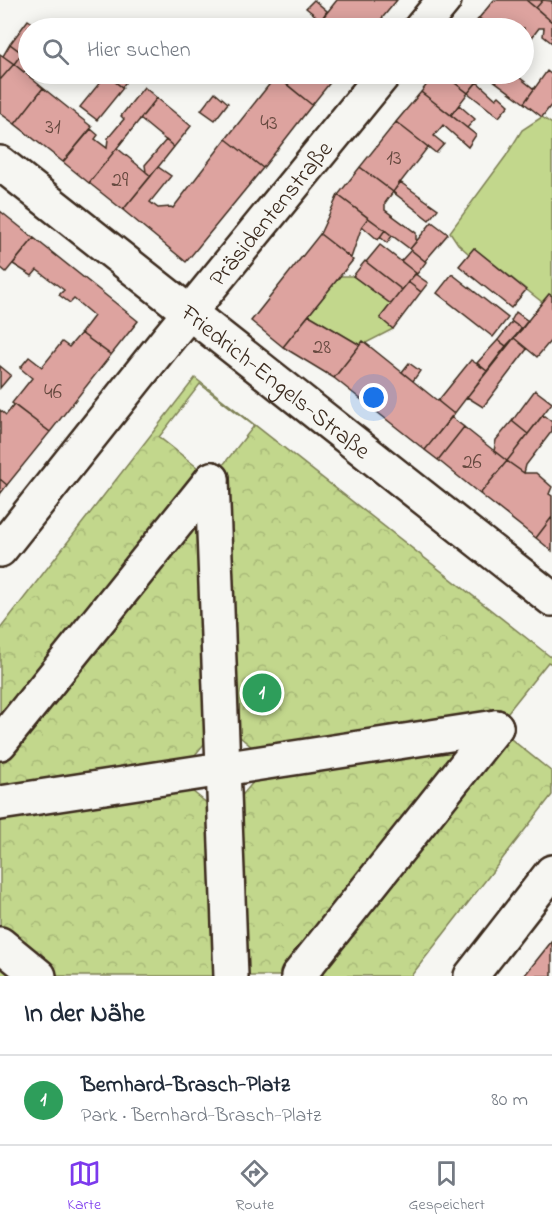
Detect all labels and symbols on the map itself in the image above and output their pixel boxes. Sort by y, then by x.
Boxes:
house number: 43 [260,109,278,139]
house number: 31 [45,113,61,143]
street label: Präsidentenstraße [202,134,343,295]
house number: 13 [386,144,402,174]
house number: 29 [112,166,129,196]
street label: Friedrich-Engels-Straße [172,297,377,469]
house number: 28 [313,333,331,363]
house number: 46 [44,378,62,408]
your location [359,383,388,412]
house number: 26 [462,448,482,478]
pin: 1 [242,670,282,716]

